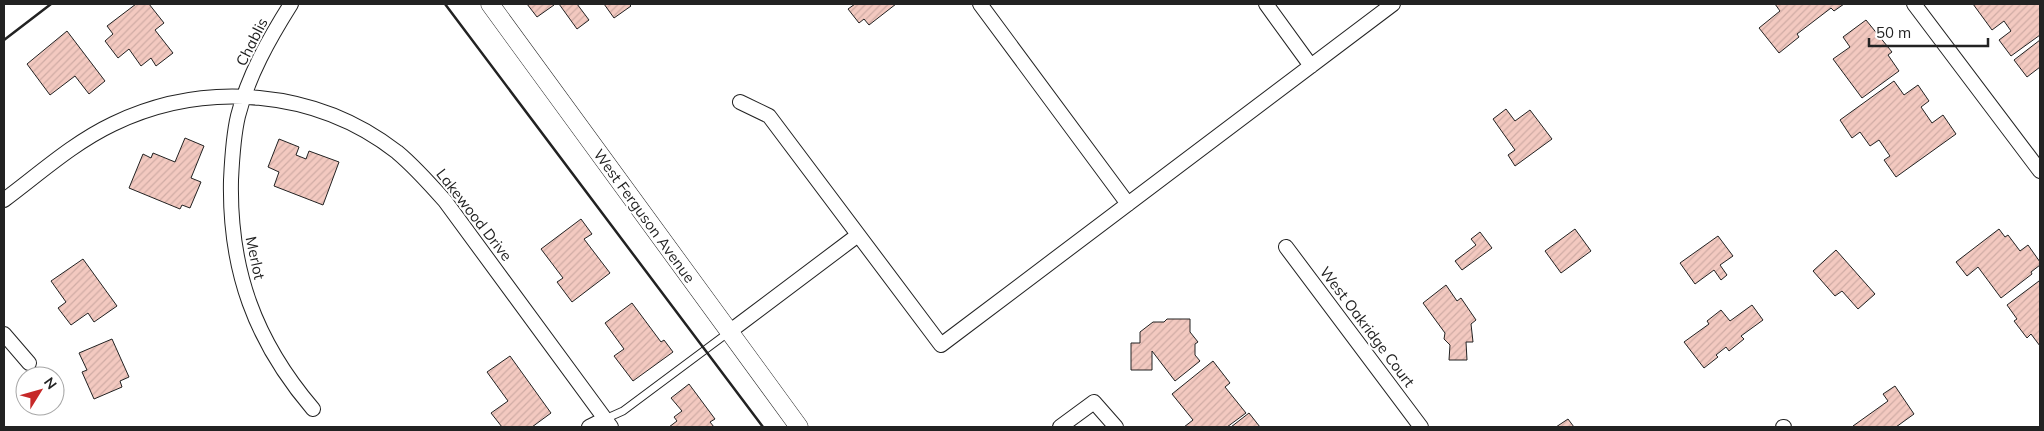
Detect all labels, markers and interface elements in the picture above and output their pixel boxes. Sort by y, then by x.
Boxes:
street label: Chablis [231,14,272,69]
scale bar [1869,15,1988,47]
text: 50 m [1876,23,1911,42]
street label: West Ferguson Avenue [589,145,699,286]
street label: Lakewood Drive [432,165,516,265]
street label: Merlot [242,235,269,281]
street label: West Oakridge Court [1316,263,1419,391]
north arrow [15,366,65,416]
text: N [40,374,61,393]

